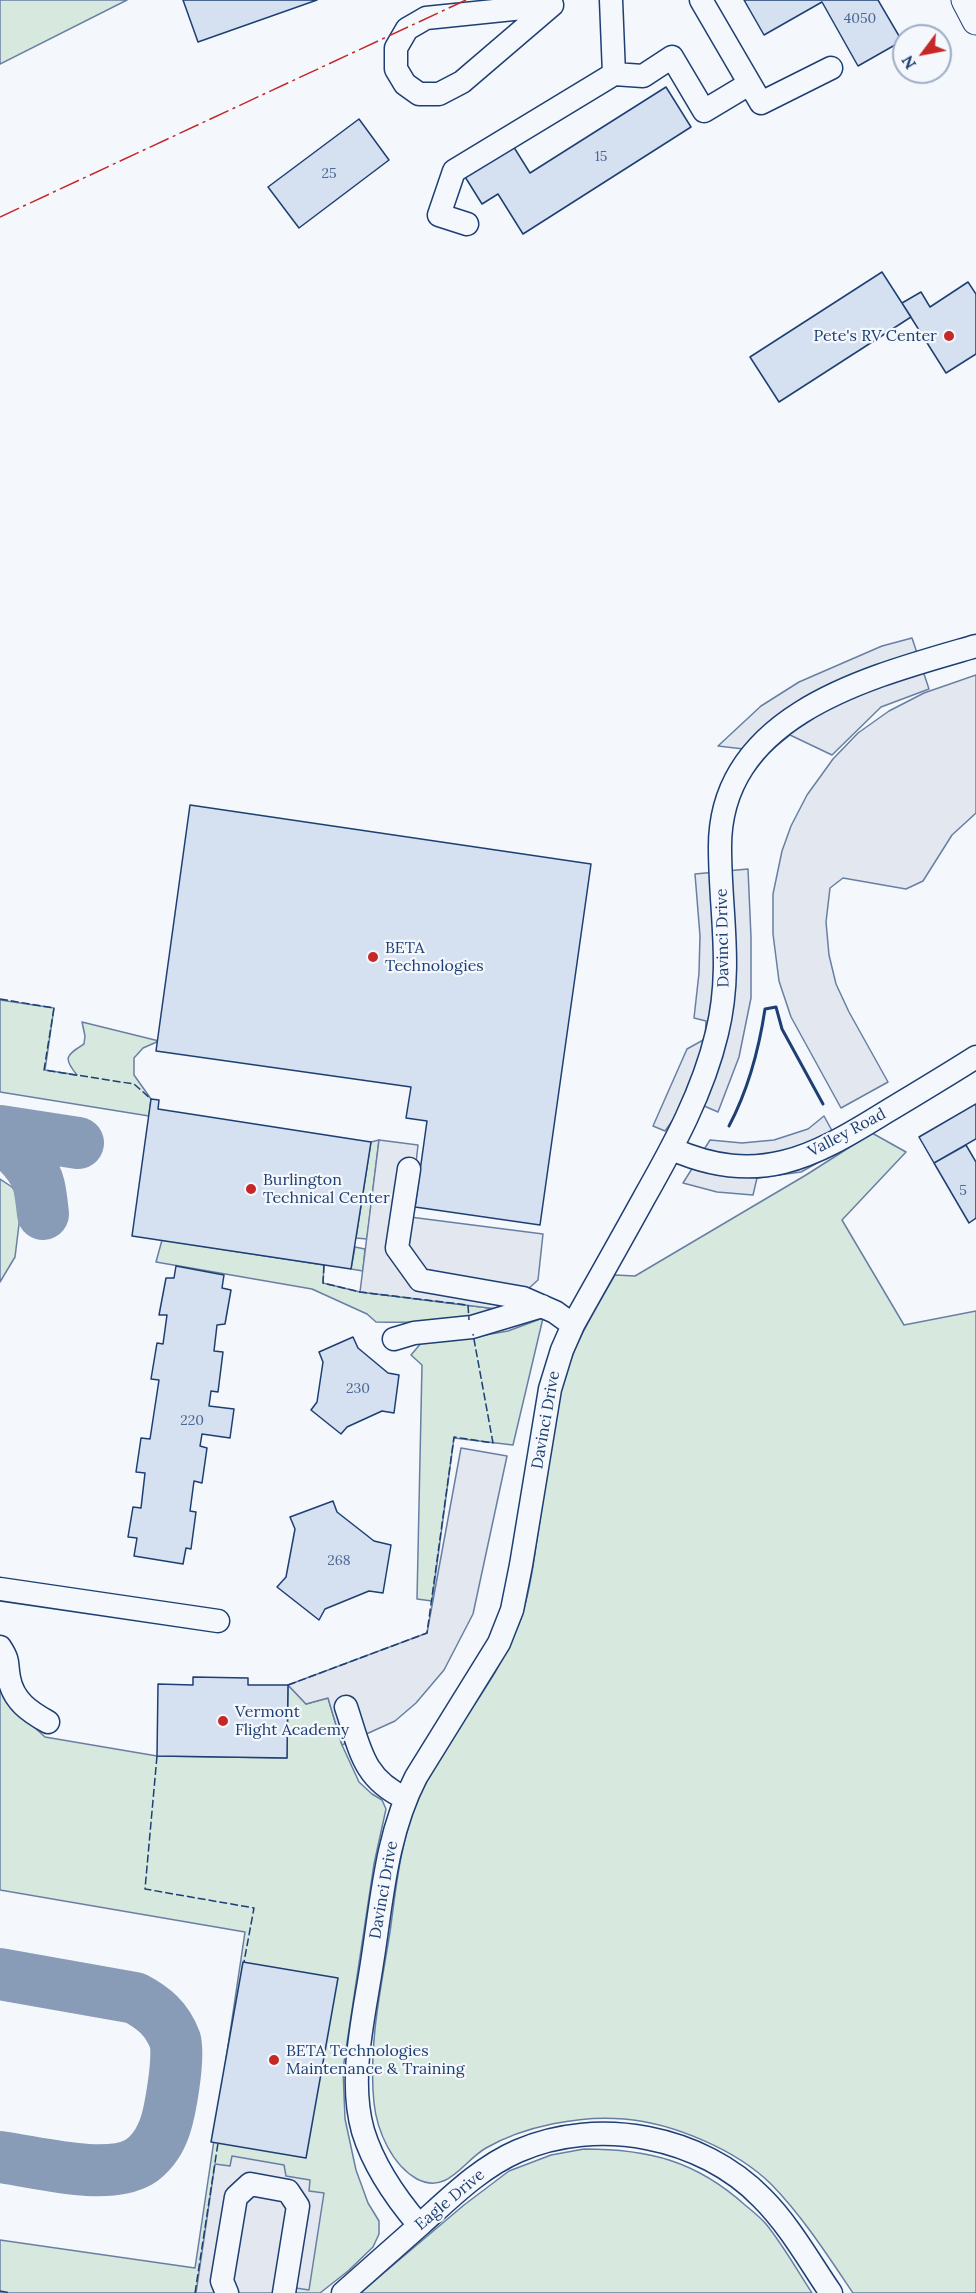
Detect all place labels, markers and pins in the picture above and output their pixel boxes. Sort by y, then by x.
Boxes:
place label: Pete's RV Center [813,326,937,346]
marker: Pete's RV Center [942,329,956,343]
place label: BETA Technologies [385,938,484,976]
marker: BETA Technologies [366,950,380,964]
place label: Burlington Technical Center [263,1170,390,1208]
marker: Burlington Technical Center [244,1182,258,1196]
place label: Vermont Flight Academy [235,1702,349,1740]
marker: Vermont Flight Academy [216,1714,230,1728]
place label: BETA Technologies Maintenance & Training [286,2041,465,2079]
marker: BETA Technologies Maintenance & Training [267,2053,281,2067]

